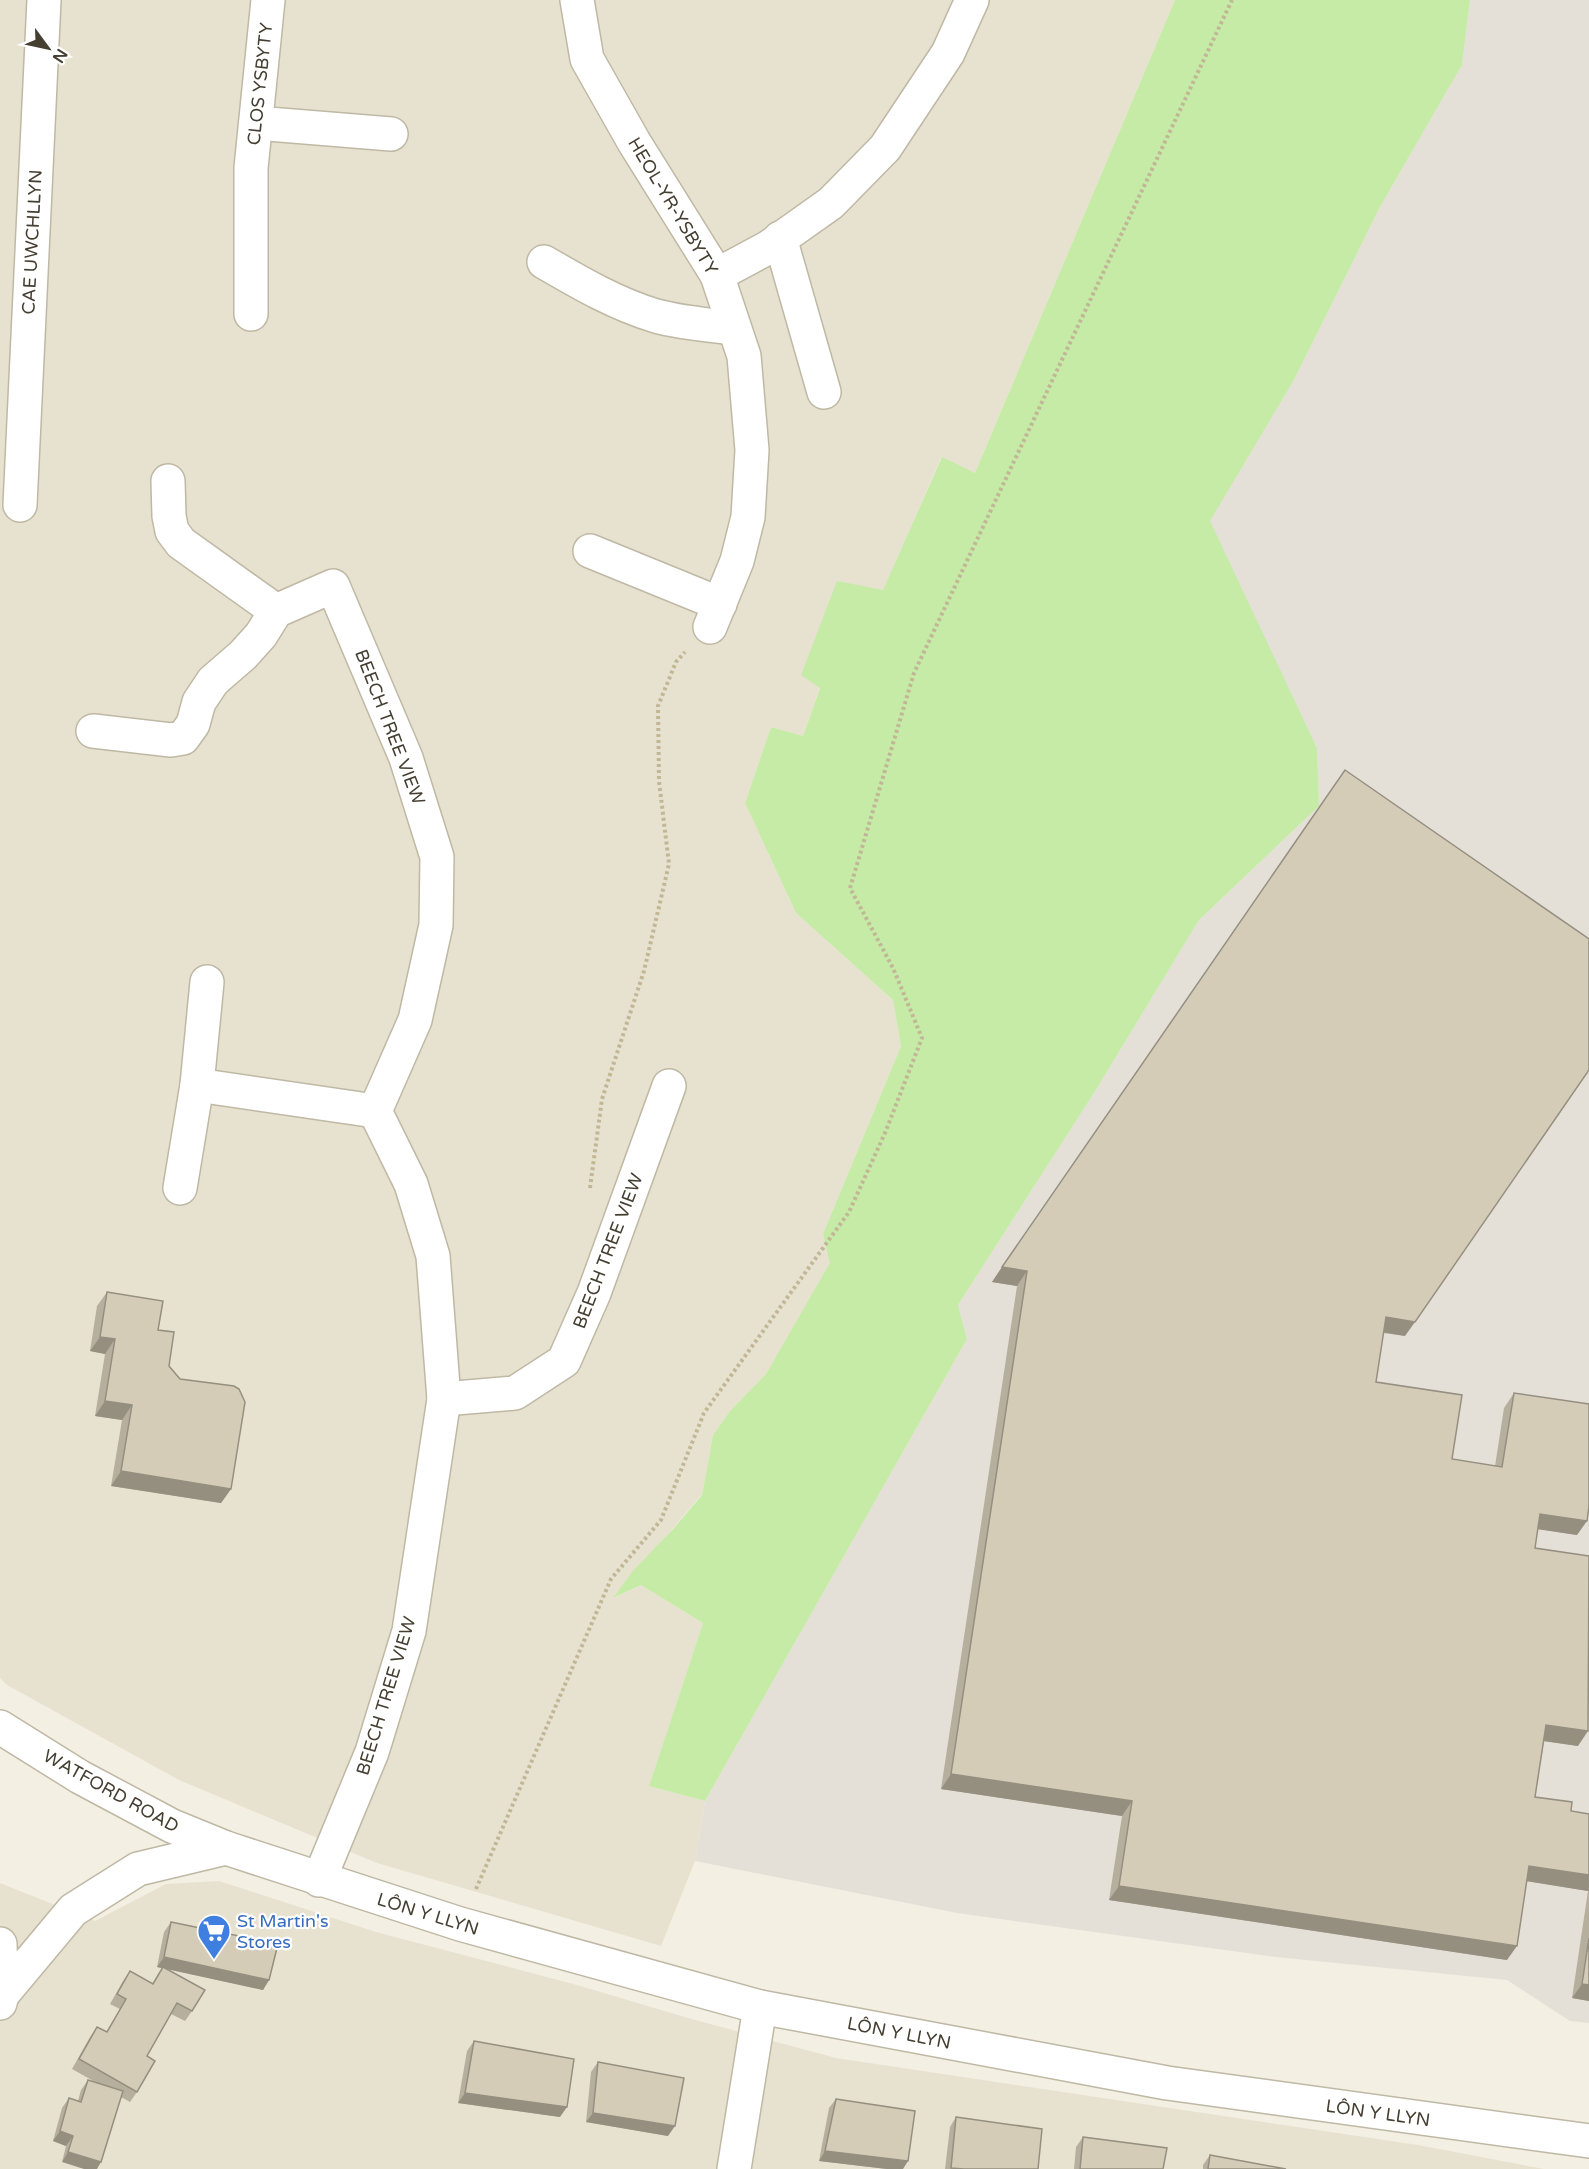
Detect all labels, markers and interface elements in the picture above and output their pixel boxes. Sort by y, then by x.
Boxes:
north arrow [18,18,78,78]
street label: CLOS YSBYTY [243,21,277,146]
text: N [48,45,72,66]
street label: HEOL-YR-YSBYTY [623,133,723,279]
street label: CAE UWCHLLYN [17,169,47,315]
street label: BEECH TREE VIEW [350,646,430,808]
street label: BEECH TREE VIEW [568,1170,648,1332]
street label: BEECH TREE VIEW [351,1614,421,1778]
street label: WATFORD ROAD [39,1745,183,1837]
street label: LÔN Y LLYN [374,1888,482,1940]
place label: St Martin's Stores [237,1910,329,1953]
supermarket icon: St Martin's Stores [196,1913,232,1960]
street label: LÔN Y LLYN [845,2012,953,2054]
street label: LÔN Y LLYN [1324,2095,1432,2131]

